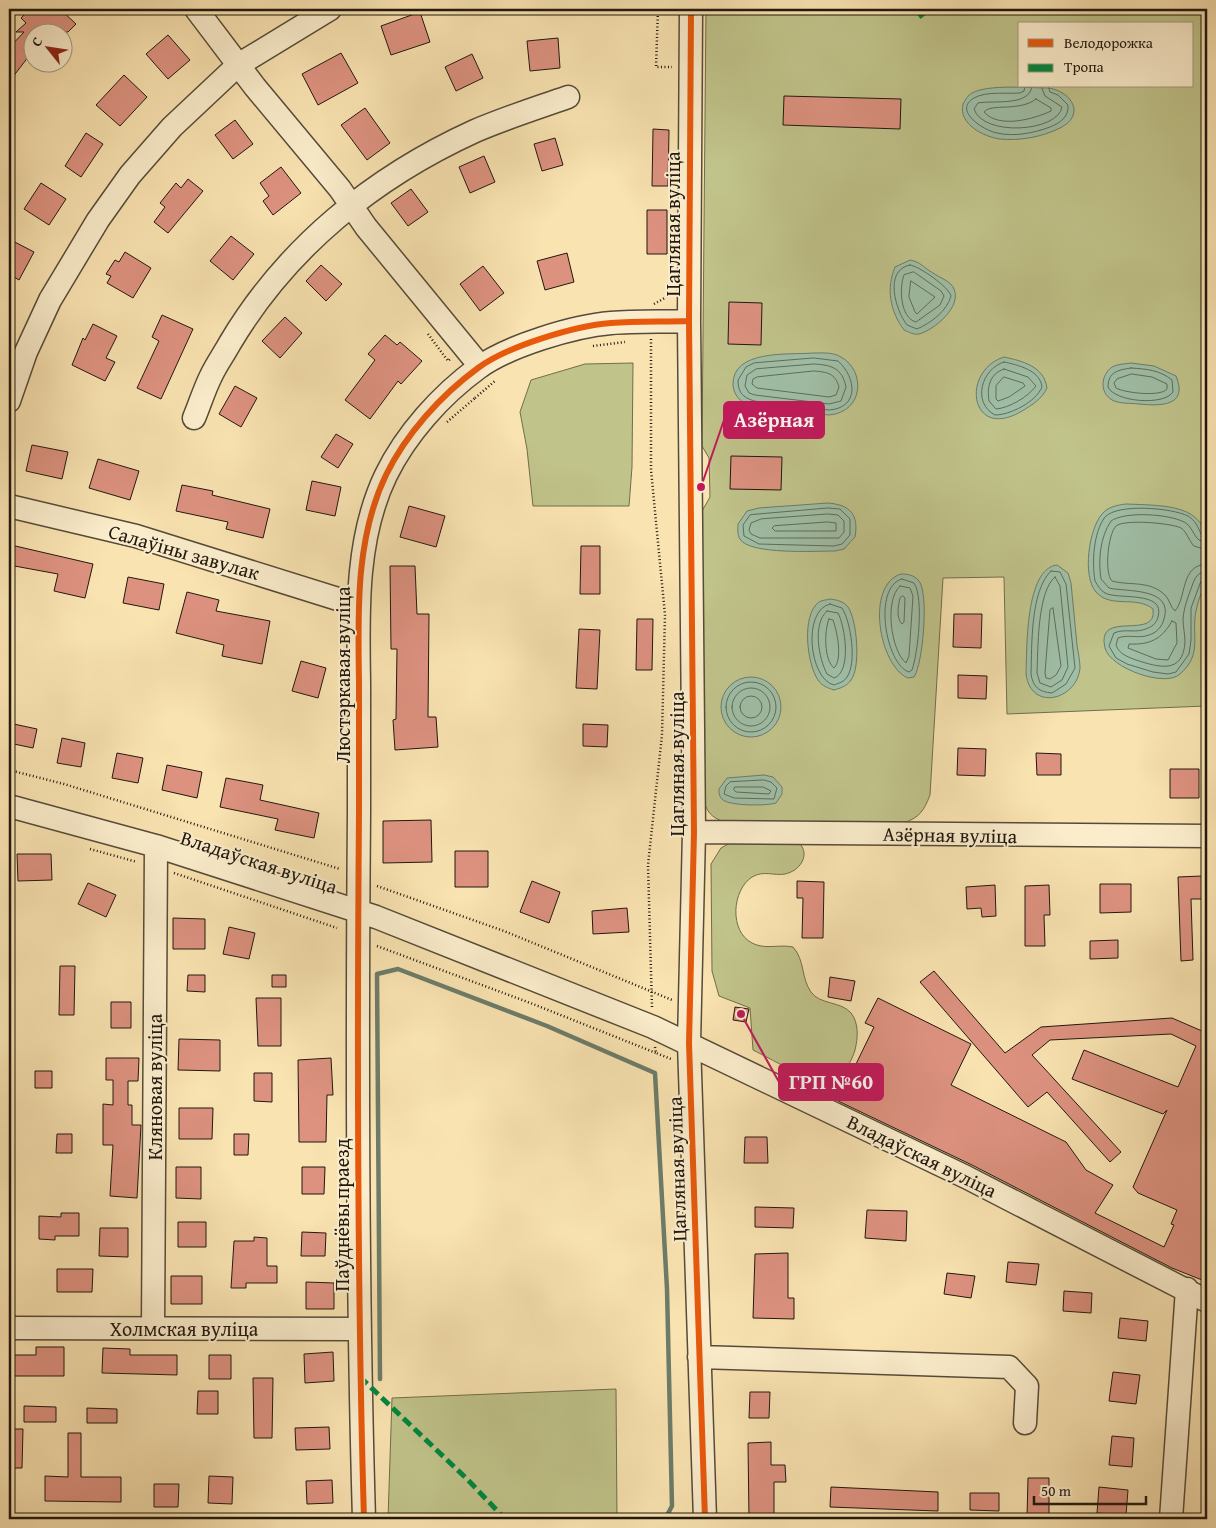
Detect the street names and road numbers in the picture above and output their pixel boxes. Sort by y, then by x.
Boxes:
street label: Цагляная вуліца [658,151,687,297]
street label: Салаўіны завулак [105,516,264,587]
street label: Люстэркавая вуліца [328,586,357,764]
street label: Цагляная вуліца [662,691,691,837]
street label: Азёрная вуліца [883,819,1018,850]
street label: Владаўская вуліца [177,823,342,901]
street label: Кляновая вуліца [140,1013,169,1160]
street label: Цагляная вуліца [659,1096,694,1242]
street label: Владаўская вуліца [842,1107,1002,1205]
street label: Паўднёвы праезд [327,1138,356,1292]
street label: Холмская вуліца [110,1314,259,1343]

